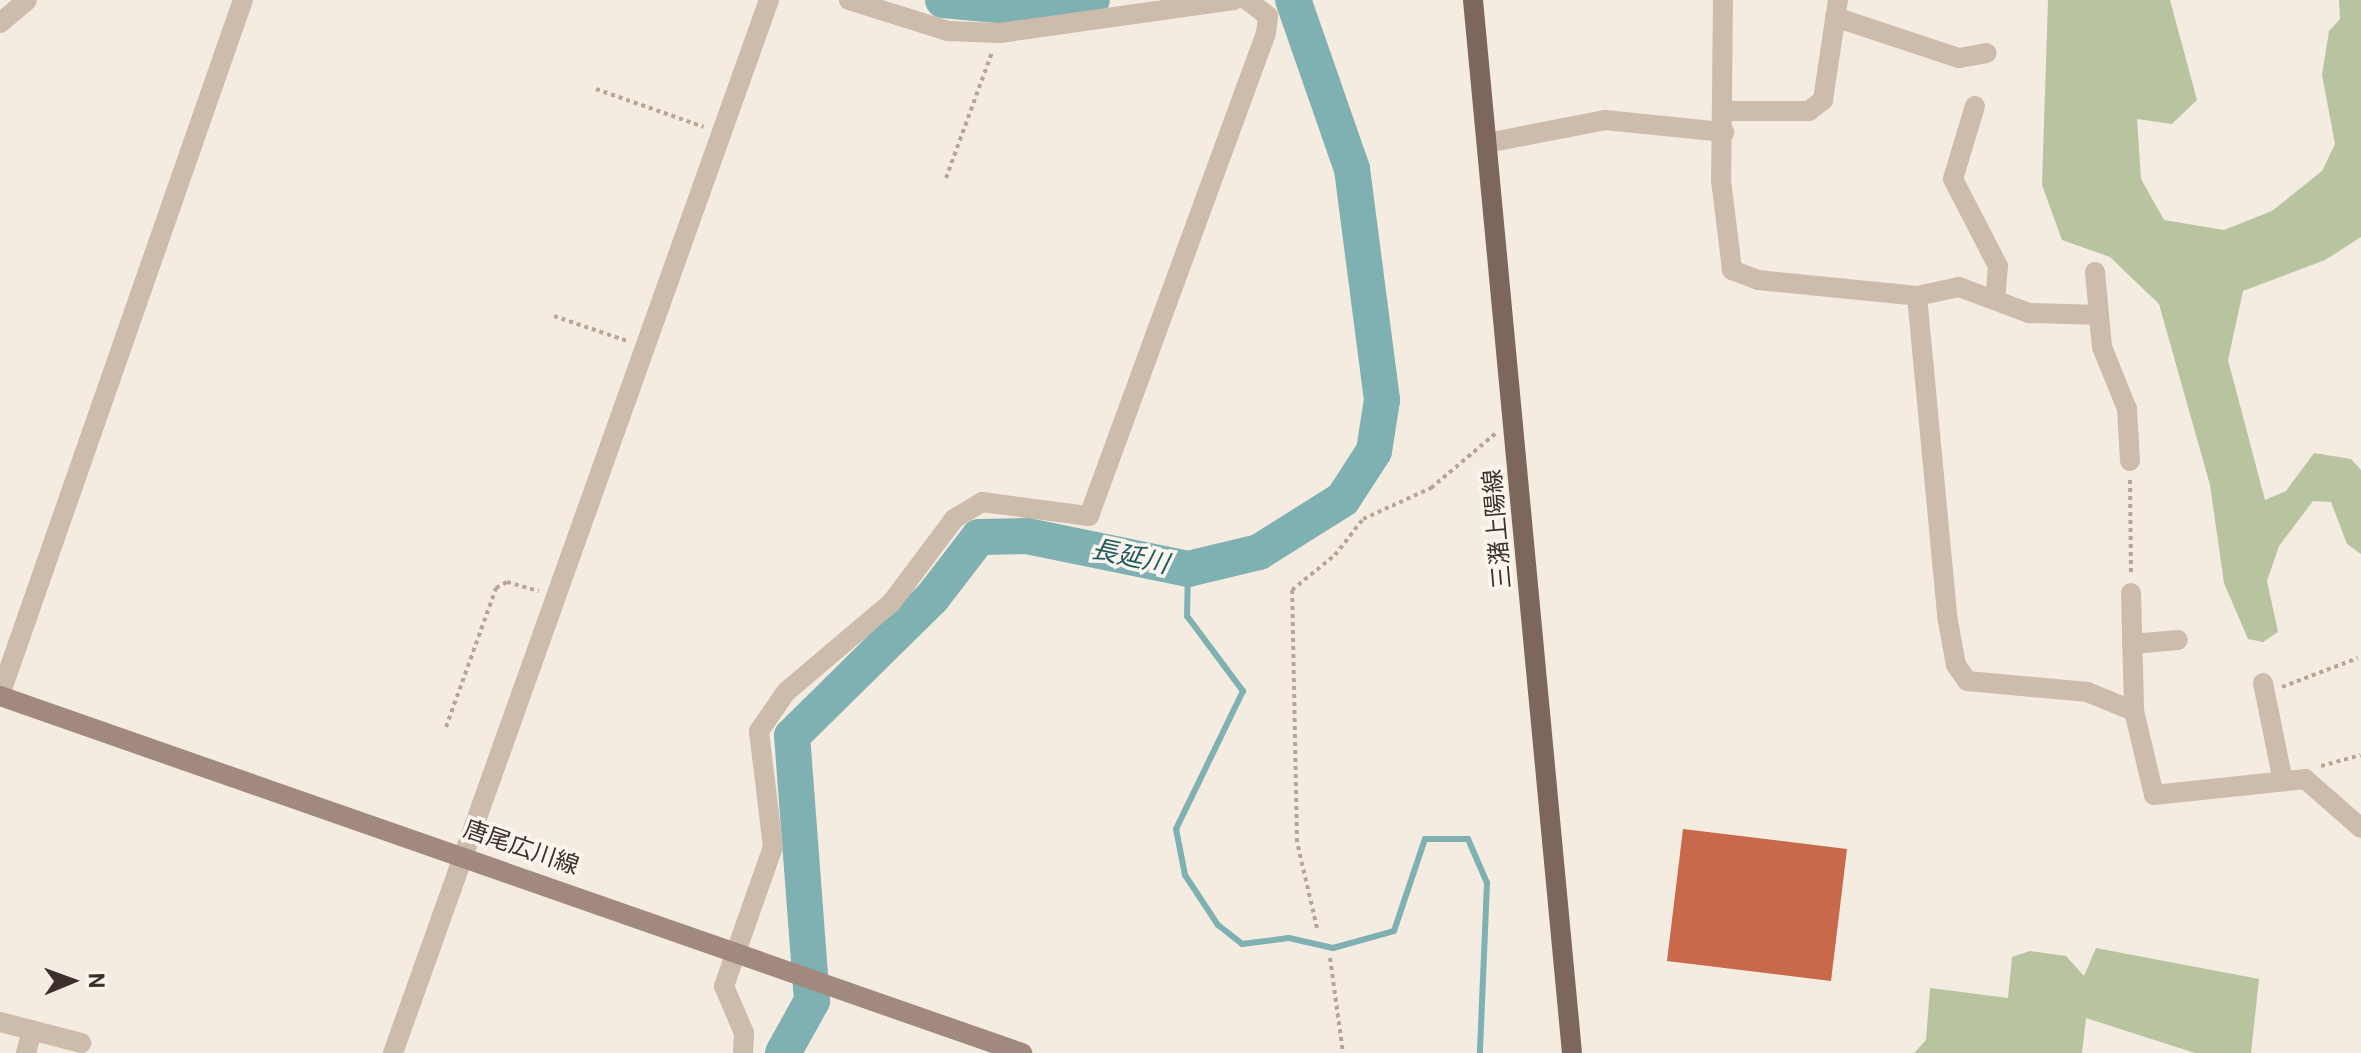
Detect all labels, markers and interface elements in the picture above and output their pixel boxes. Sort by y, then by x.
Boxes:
street label: 三潴上陽線 [1478,468,1518,590]
water label: 長延川 [1089,534,1171,580]
street label: 唐尾広川線 [460,815,582,881]
north arrow [32,941,112,1021]
text: N [84,973,109,989]

